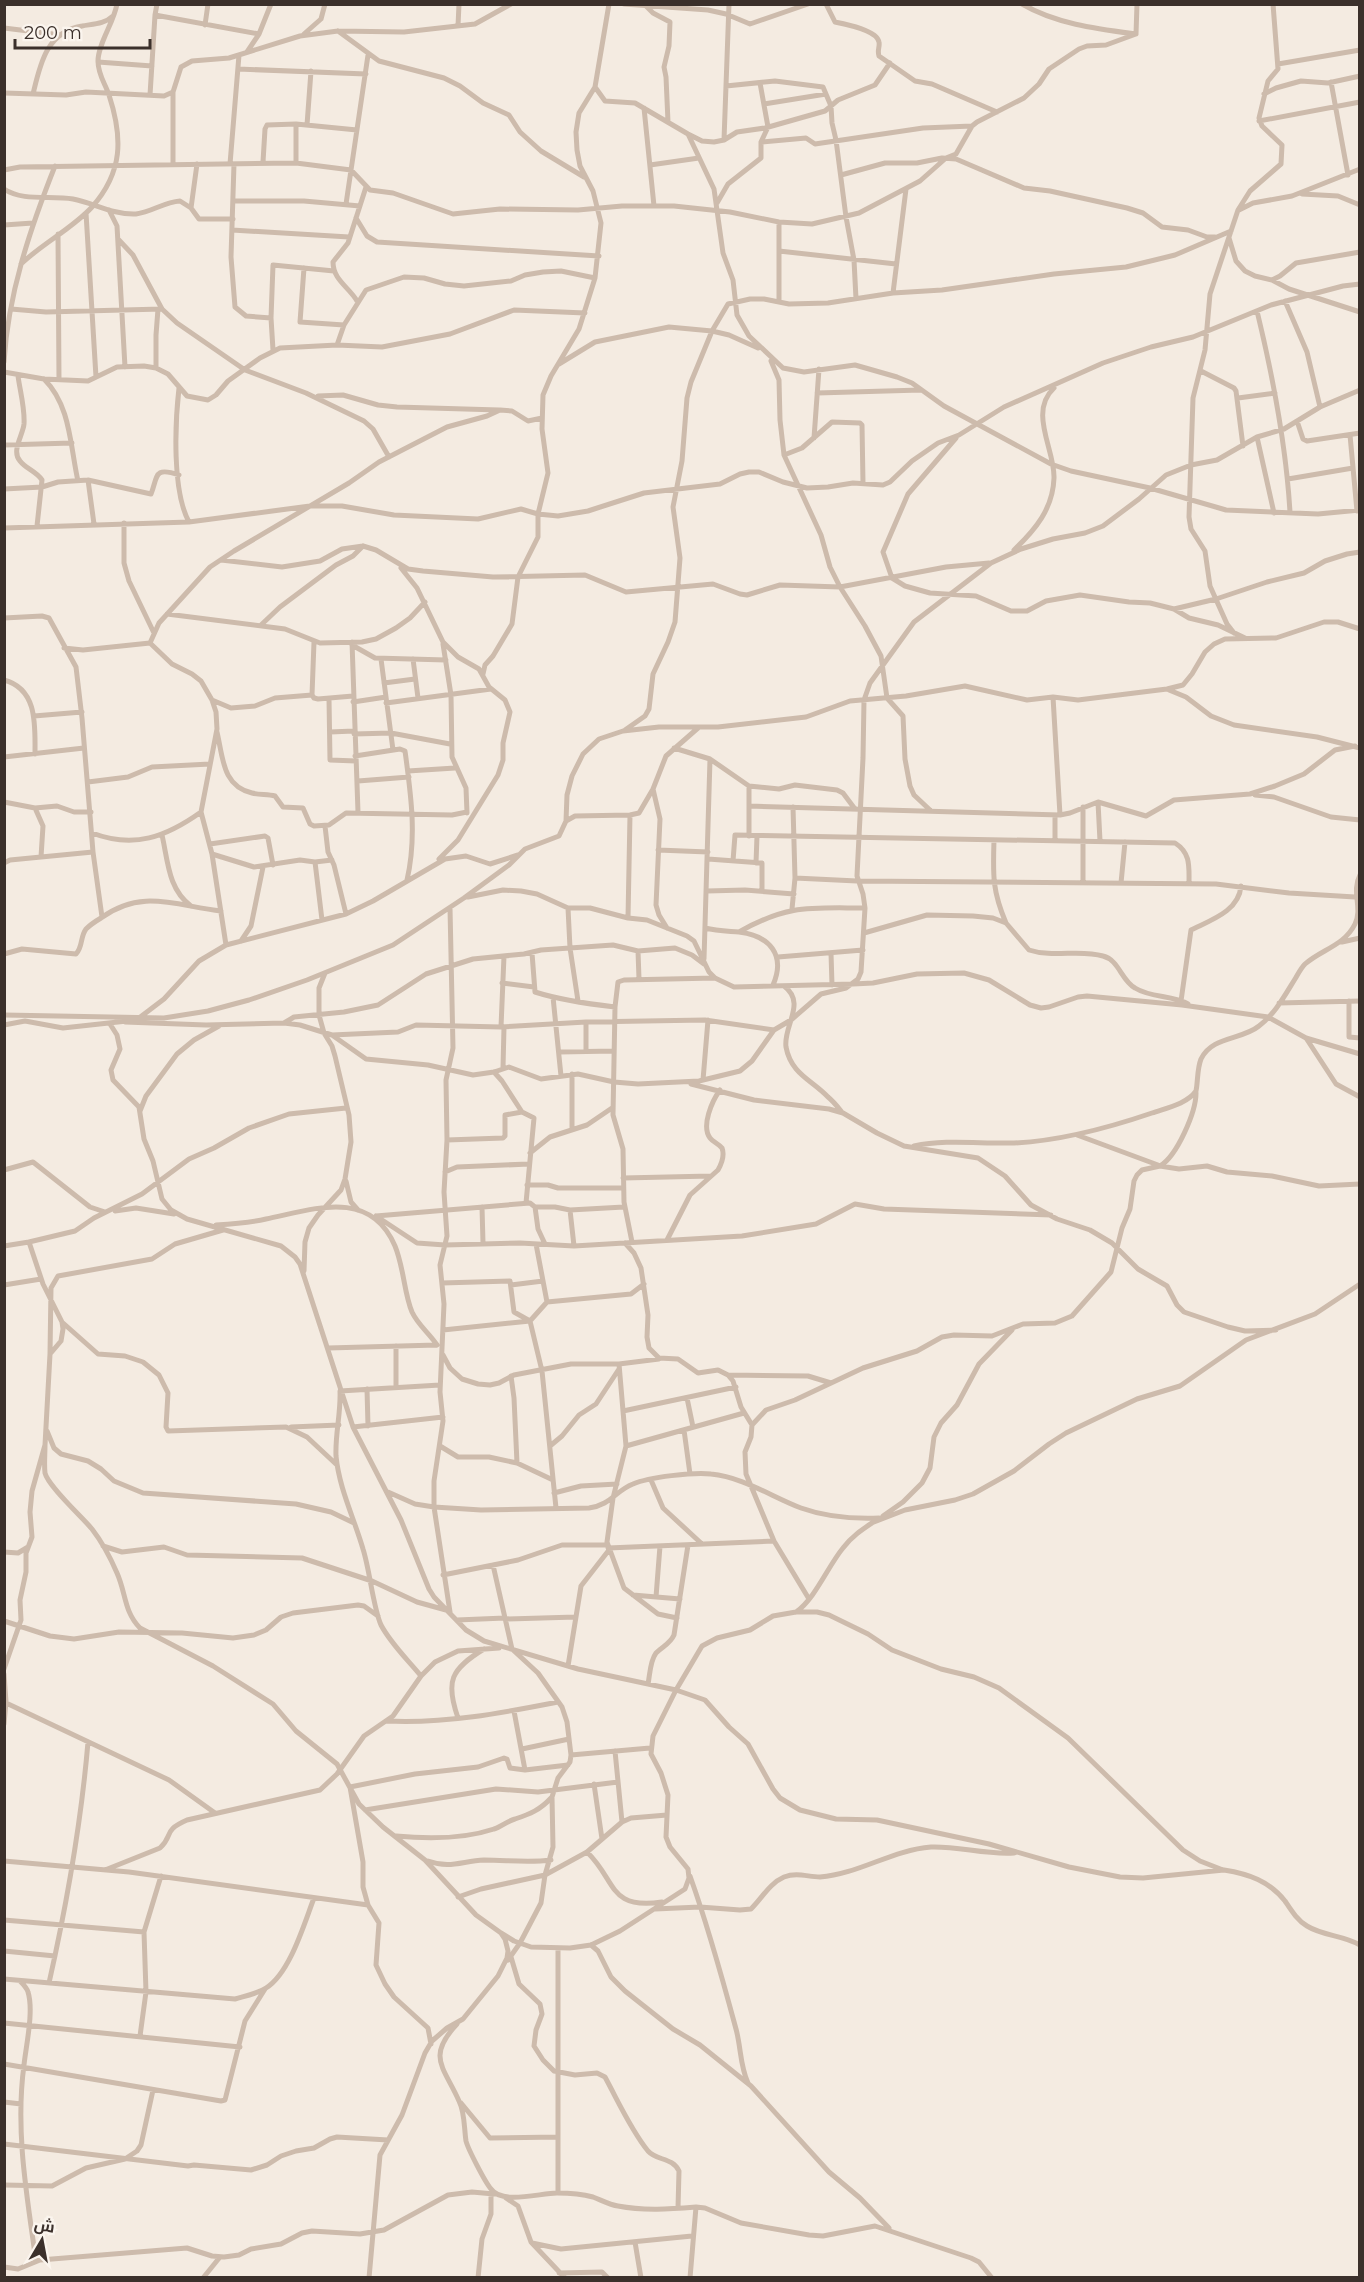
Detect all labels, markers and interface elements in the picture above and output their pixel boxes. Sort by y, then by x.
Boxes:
scale bar [15,12,150,50]
text: 200 m [24,22,82,44]
north arrow [12,2210,72,2270]
text: ش [33,2215,56,2237]

